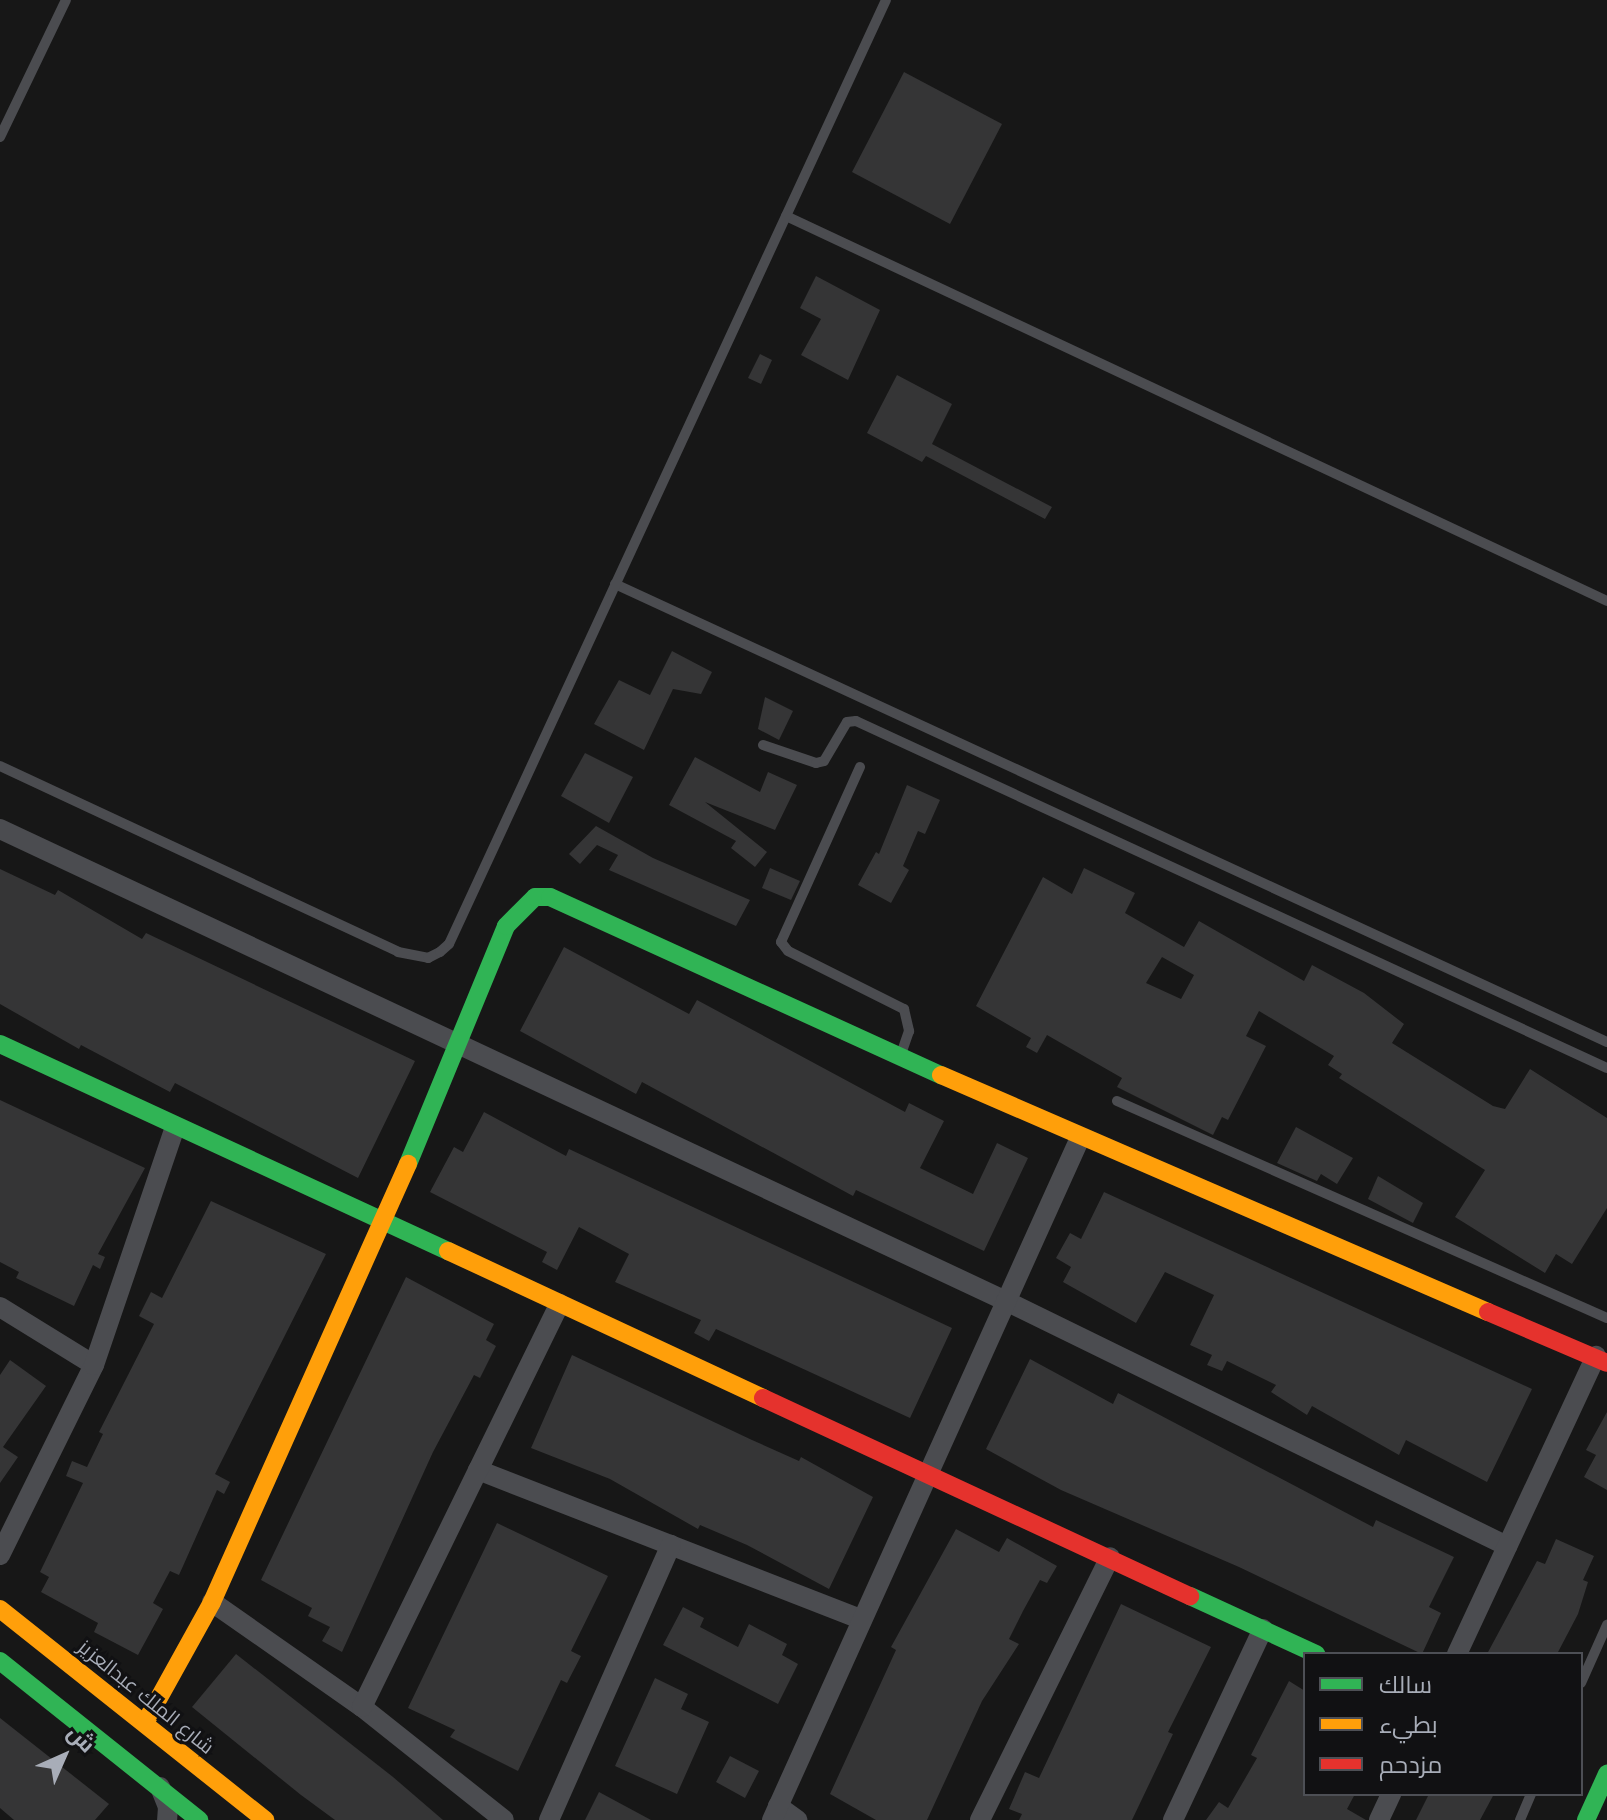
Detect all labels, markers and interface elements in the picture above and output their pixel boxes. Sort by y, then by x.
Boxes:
street label: شارع الملك عبدالعزيز [73,1635,219,1759]
legend [1303,1652,1583,1796]
text: سالك [1379,1671,1432,1698]
text: بطيء [1379,1711,1438,1738]
north arrow [24,1716,104,1796]
text: مزدحم [1379,1751,1442,1778]

